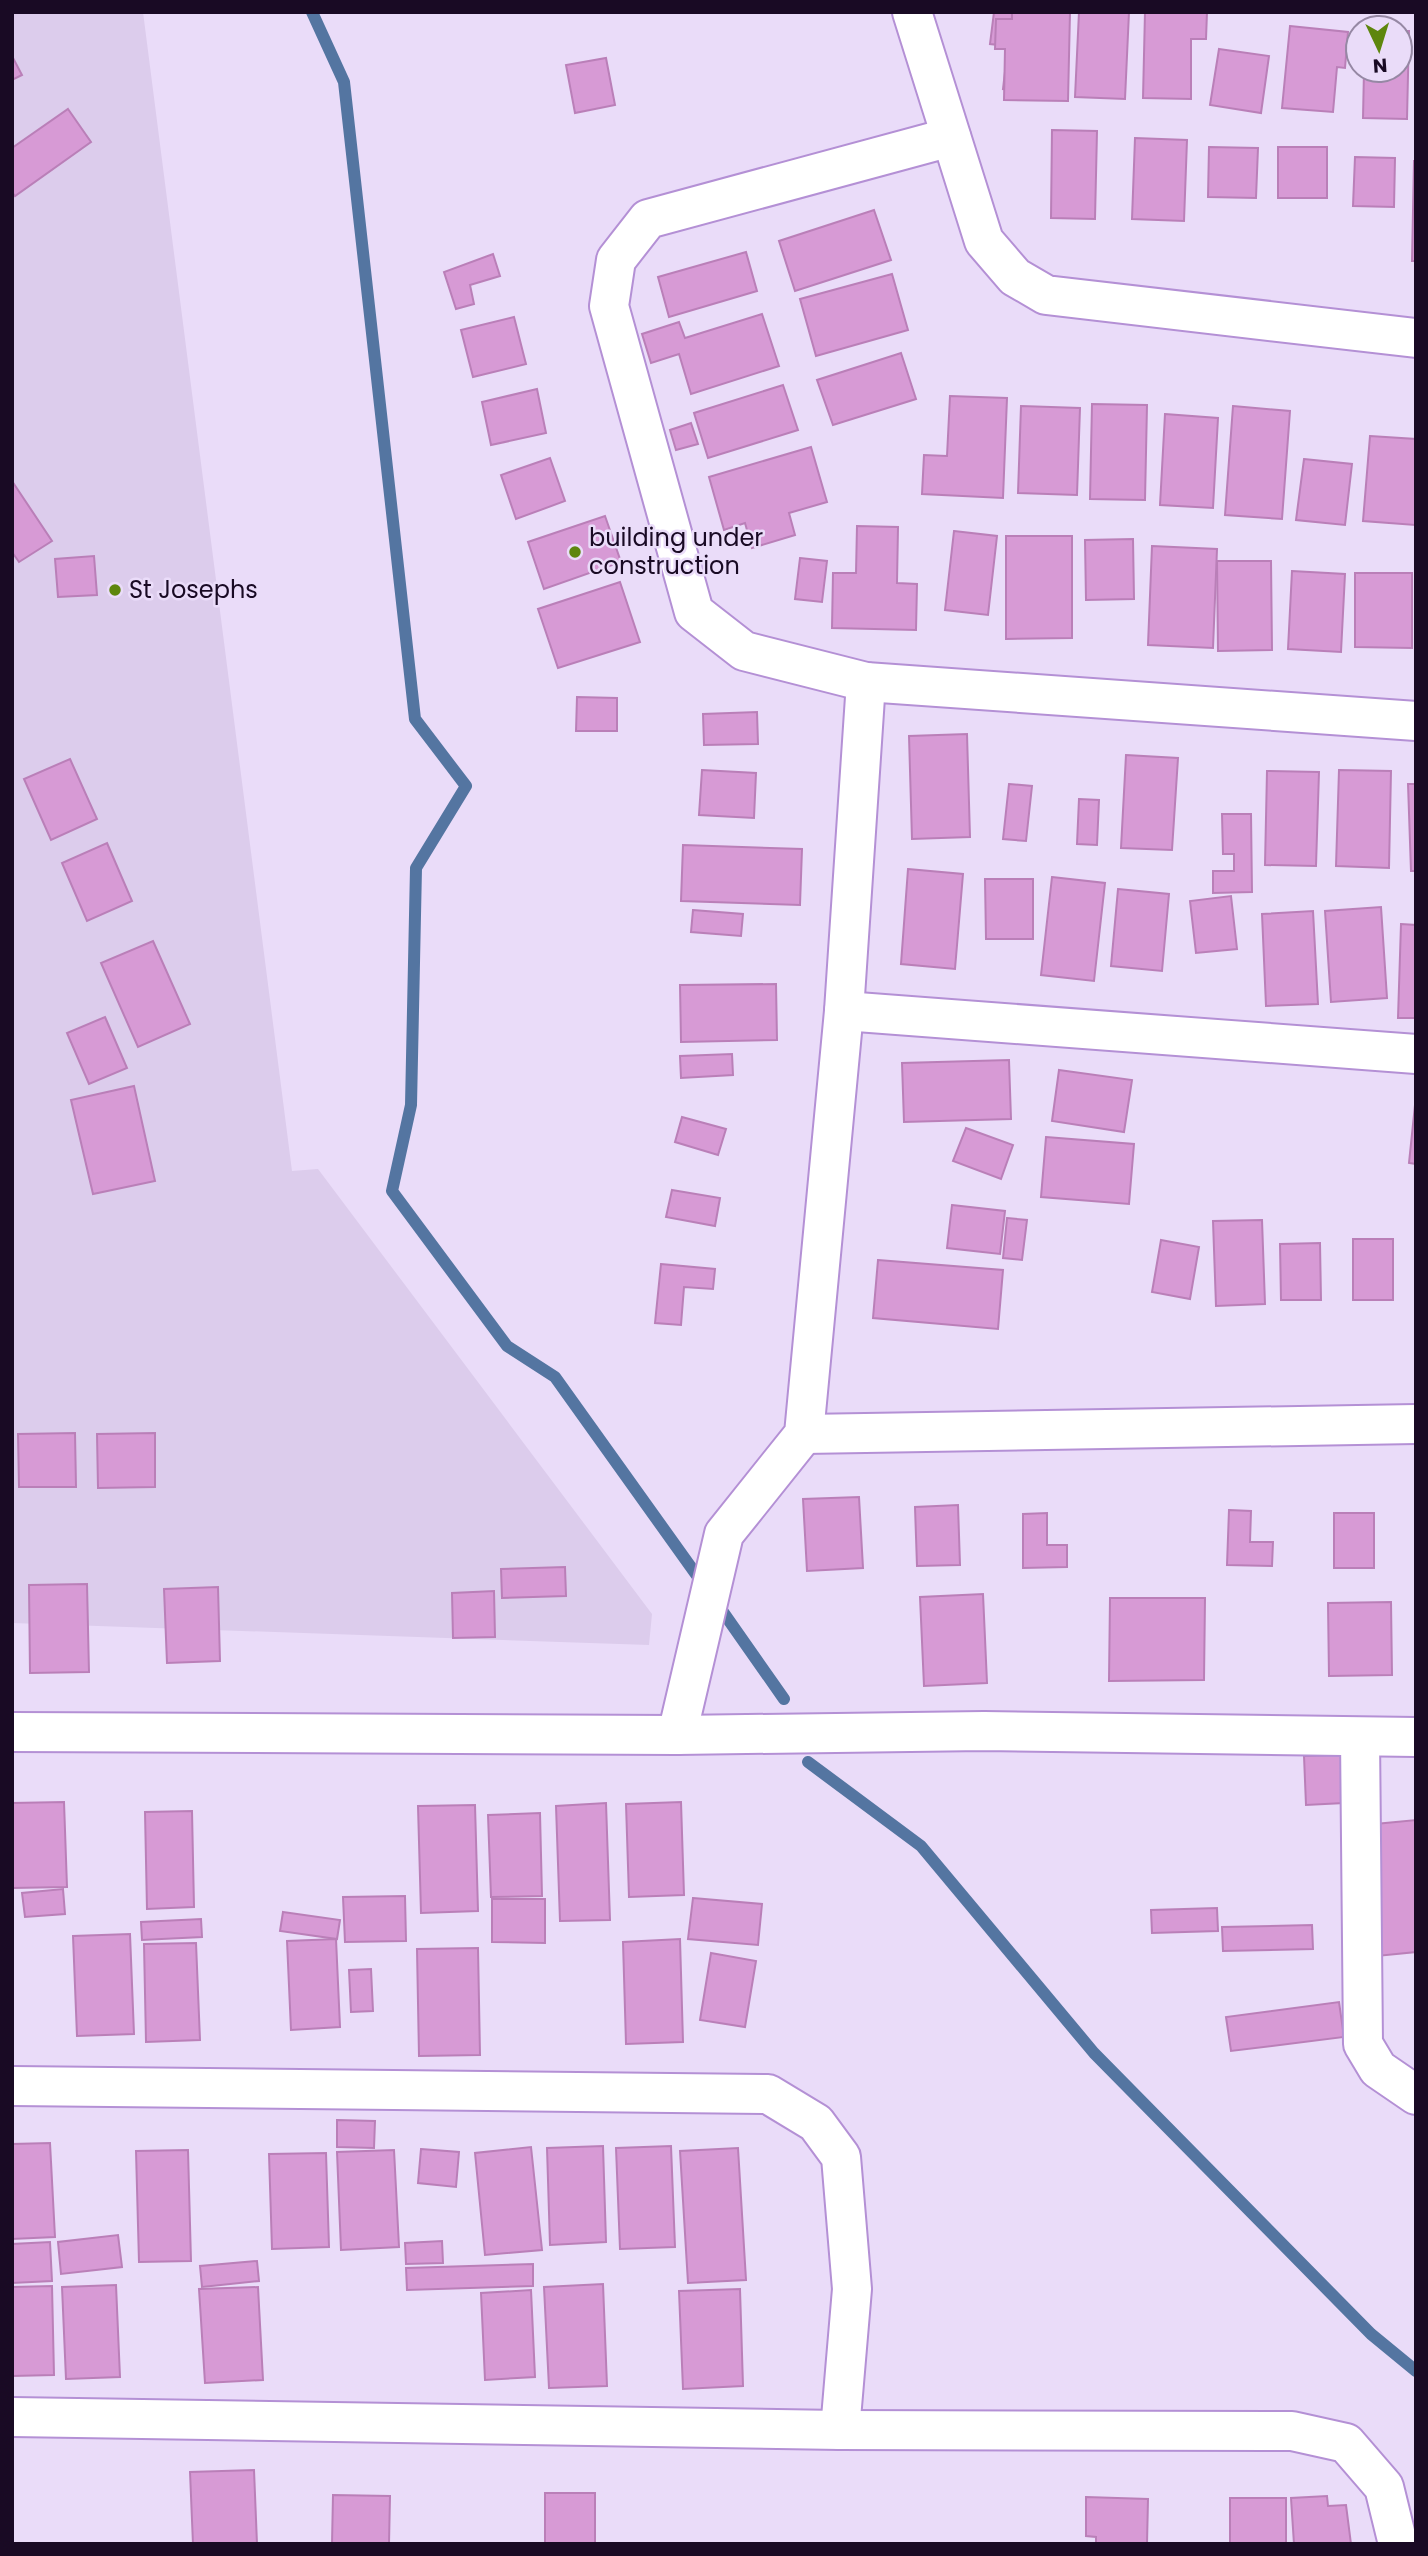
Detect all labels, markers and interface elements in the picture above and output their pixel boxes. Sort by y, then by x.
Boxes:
north arrow [1344,14,1414,84]
text: N [1372,51,1388,79]
place label: building under construction [589,521,763,582]
marker: building under construction [567,544,583,560]
place label: St Josephs [129,573,258,606]
marker: St Josephs [107,582,123,598]

